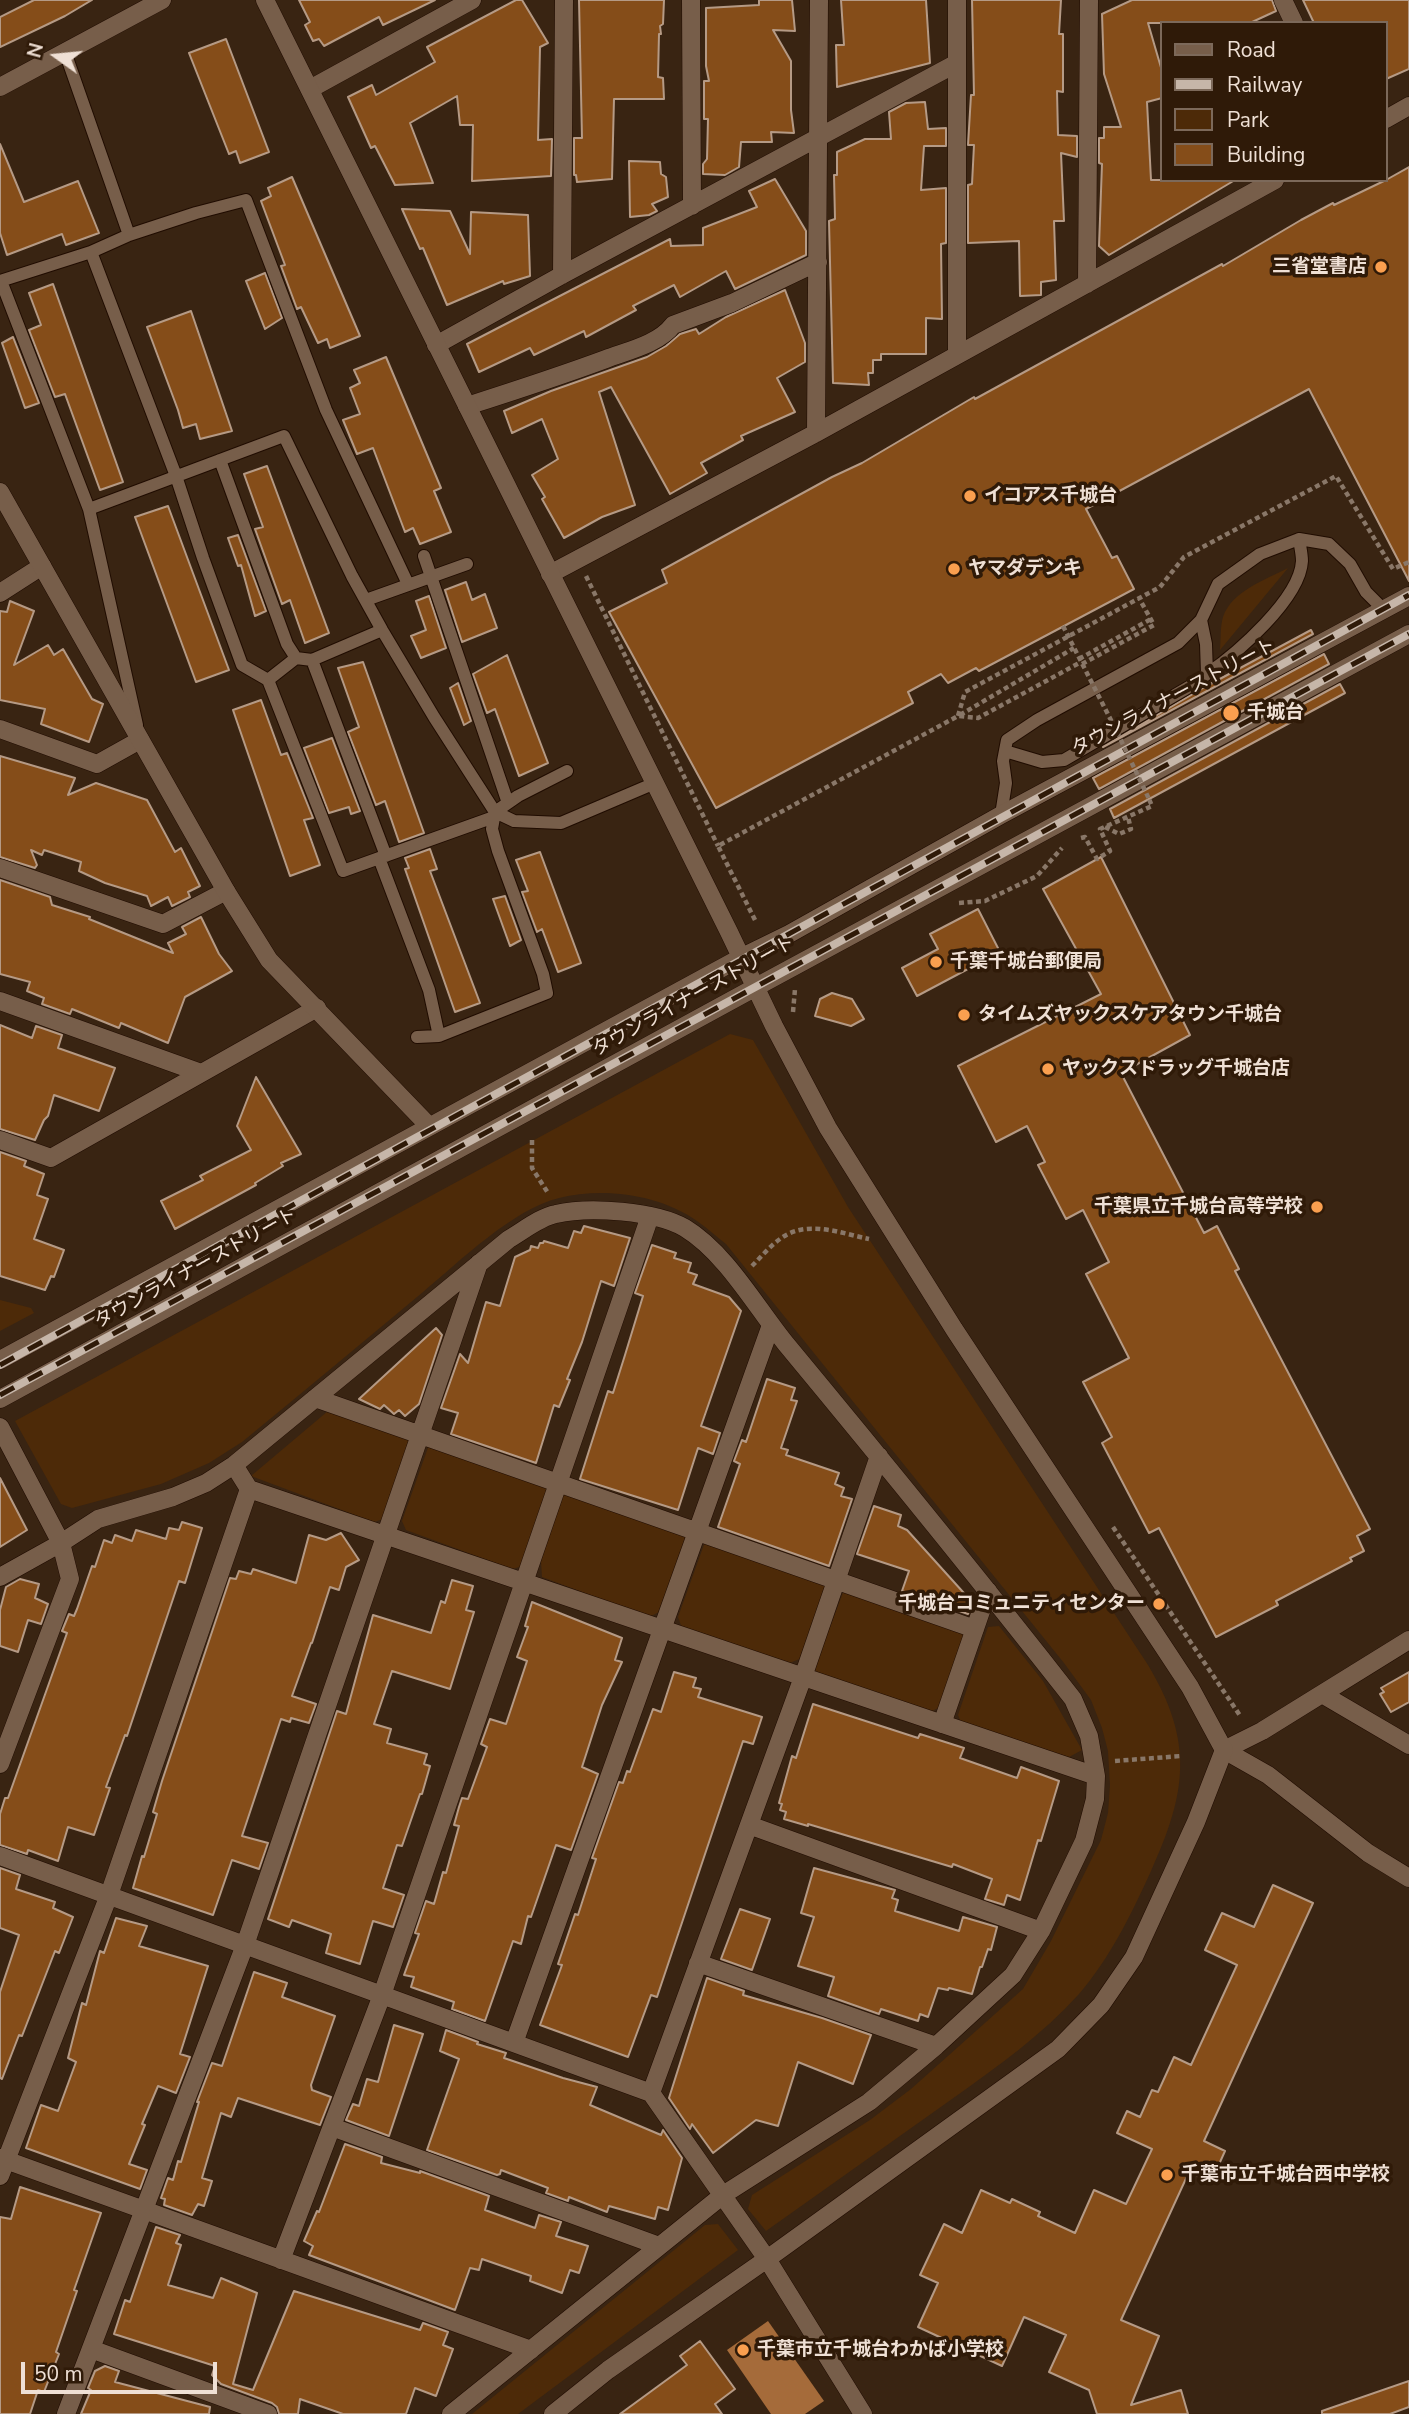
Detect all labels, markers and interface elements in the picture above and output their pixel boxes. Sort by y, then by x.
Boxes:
north arrow [21,21,91,91]
legend [1160,21,1388,182]
text: Road [1227,36,1276,64]
text: N [21,40,50,61]
text: Railway [1227,71,1302,99]
text: Park [1227,106,1269,134]
text: Building [1227,141,1305,169]
place label: 三省堂書店 [1272,256,1367,278]
marker: 三省堂書店 [1373,259,1389,275]
place label: イコアス千城台 [984,485,1117,507]
marker: イコアス千城台 [962,488,978,504]
place label: ヤマダデンキ [968,558,1082,580]
marker: ヤマダデンキ [946,561,962,577]
street label: タウンライナーストリート [1068,634,1280,762]
place label: 千城台 [1247,702,1304,724]
marker: 千城台 [1221,703,1241,723]
street label: タウンライナーストリート [589,932,799,1062]
place label: 千葉千城台郵便局 [950,951,1102,973]
marker: 千葉千城台郵便局 [928,954,944,970]
place label: タイムズヤックスケアタウン千城台 [978,1004,1282,1026]
marker: タイムズヤックスケアタウン千城台 [956,1007,972,1023]
place label: ヤックスドラッグ千城台店 [1062,1058,1290,1080]
marker: ヤックスドラッグ千城台店 [1040,1061,1056,1077]
place label: 千葉県立千城台高等学校 [1094,1196,1303,1218]
marker: 千葉県立千城台高等学校 [1309,1199,1325,1215]
street label: タウンライナーストリート [91,1204,301,1334]
place label: 千城台コミュニティセンター [898,1593,1145,1615]
marker: 千城台コミュニティセンター [1151,1596,1167,1612]
place label: 千葉市立千城台西中学校 [1181,2164,1390,2186]
marker: 千葉市立千城台西中学校 [1159,2167,1175,2183]
place label: 千葉市立千城台わかば小学校 [757,2339,1004,2361]
marker: 千葉市立千城台わかば小学校 [735,2342,751,2358]
scale bar [24,2348,220,2392]
text: 50 m [34,2360,83,2388]

